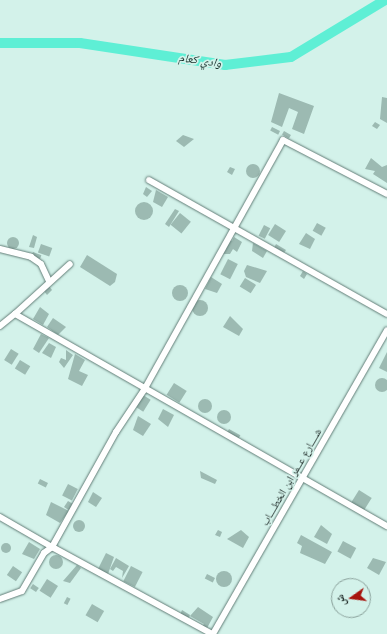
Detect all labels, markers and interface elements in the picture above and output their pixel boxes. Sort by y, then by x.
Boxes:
water label: وادي كعام [178,51,222,71]
street label: شــــارع عــمر ابن الخطــــاب [258,426,324,528]
north arrow [331,578,371,618]
text: ش [332,593,349,608]

